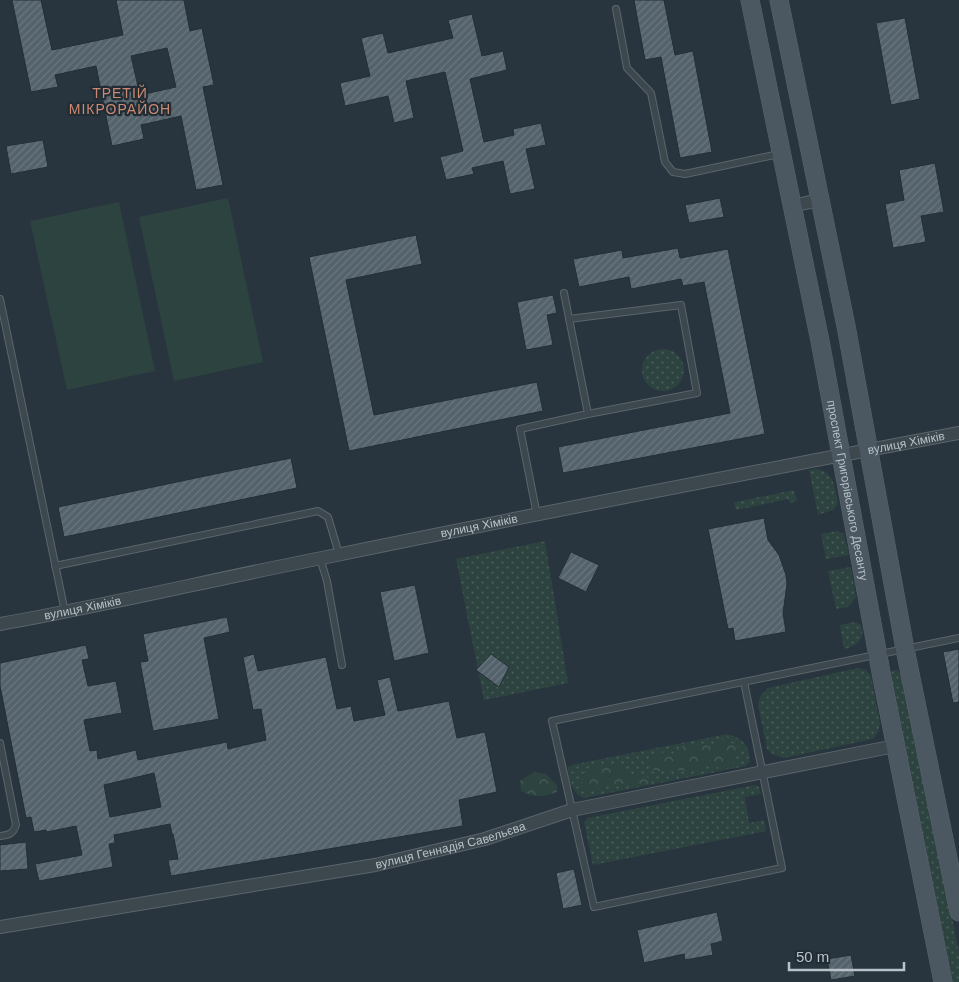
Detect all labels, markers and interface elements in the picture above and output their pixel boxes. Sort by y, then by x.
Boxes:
district label: ТРЕТІЙ МІКРОРАЙОН [69,84,171,117]
street label: проспект Григорівського Десанту [824,399,871,582]
street label: вулиця Хіміків [866,429,946,457]
street label: вулиця Хіміків [439,511,519,541]
street label: вулиця Хіміків [43,594,122,623]
street label: вулиця Геннадія Савельєва [374,819,528,872]
scale bar [789,940,904,972]
text: 50 m [796,948,829,965]

